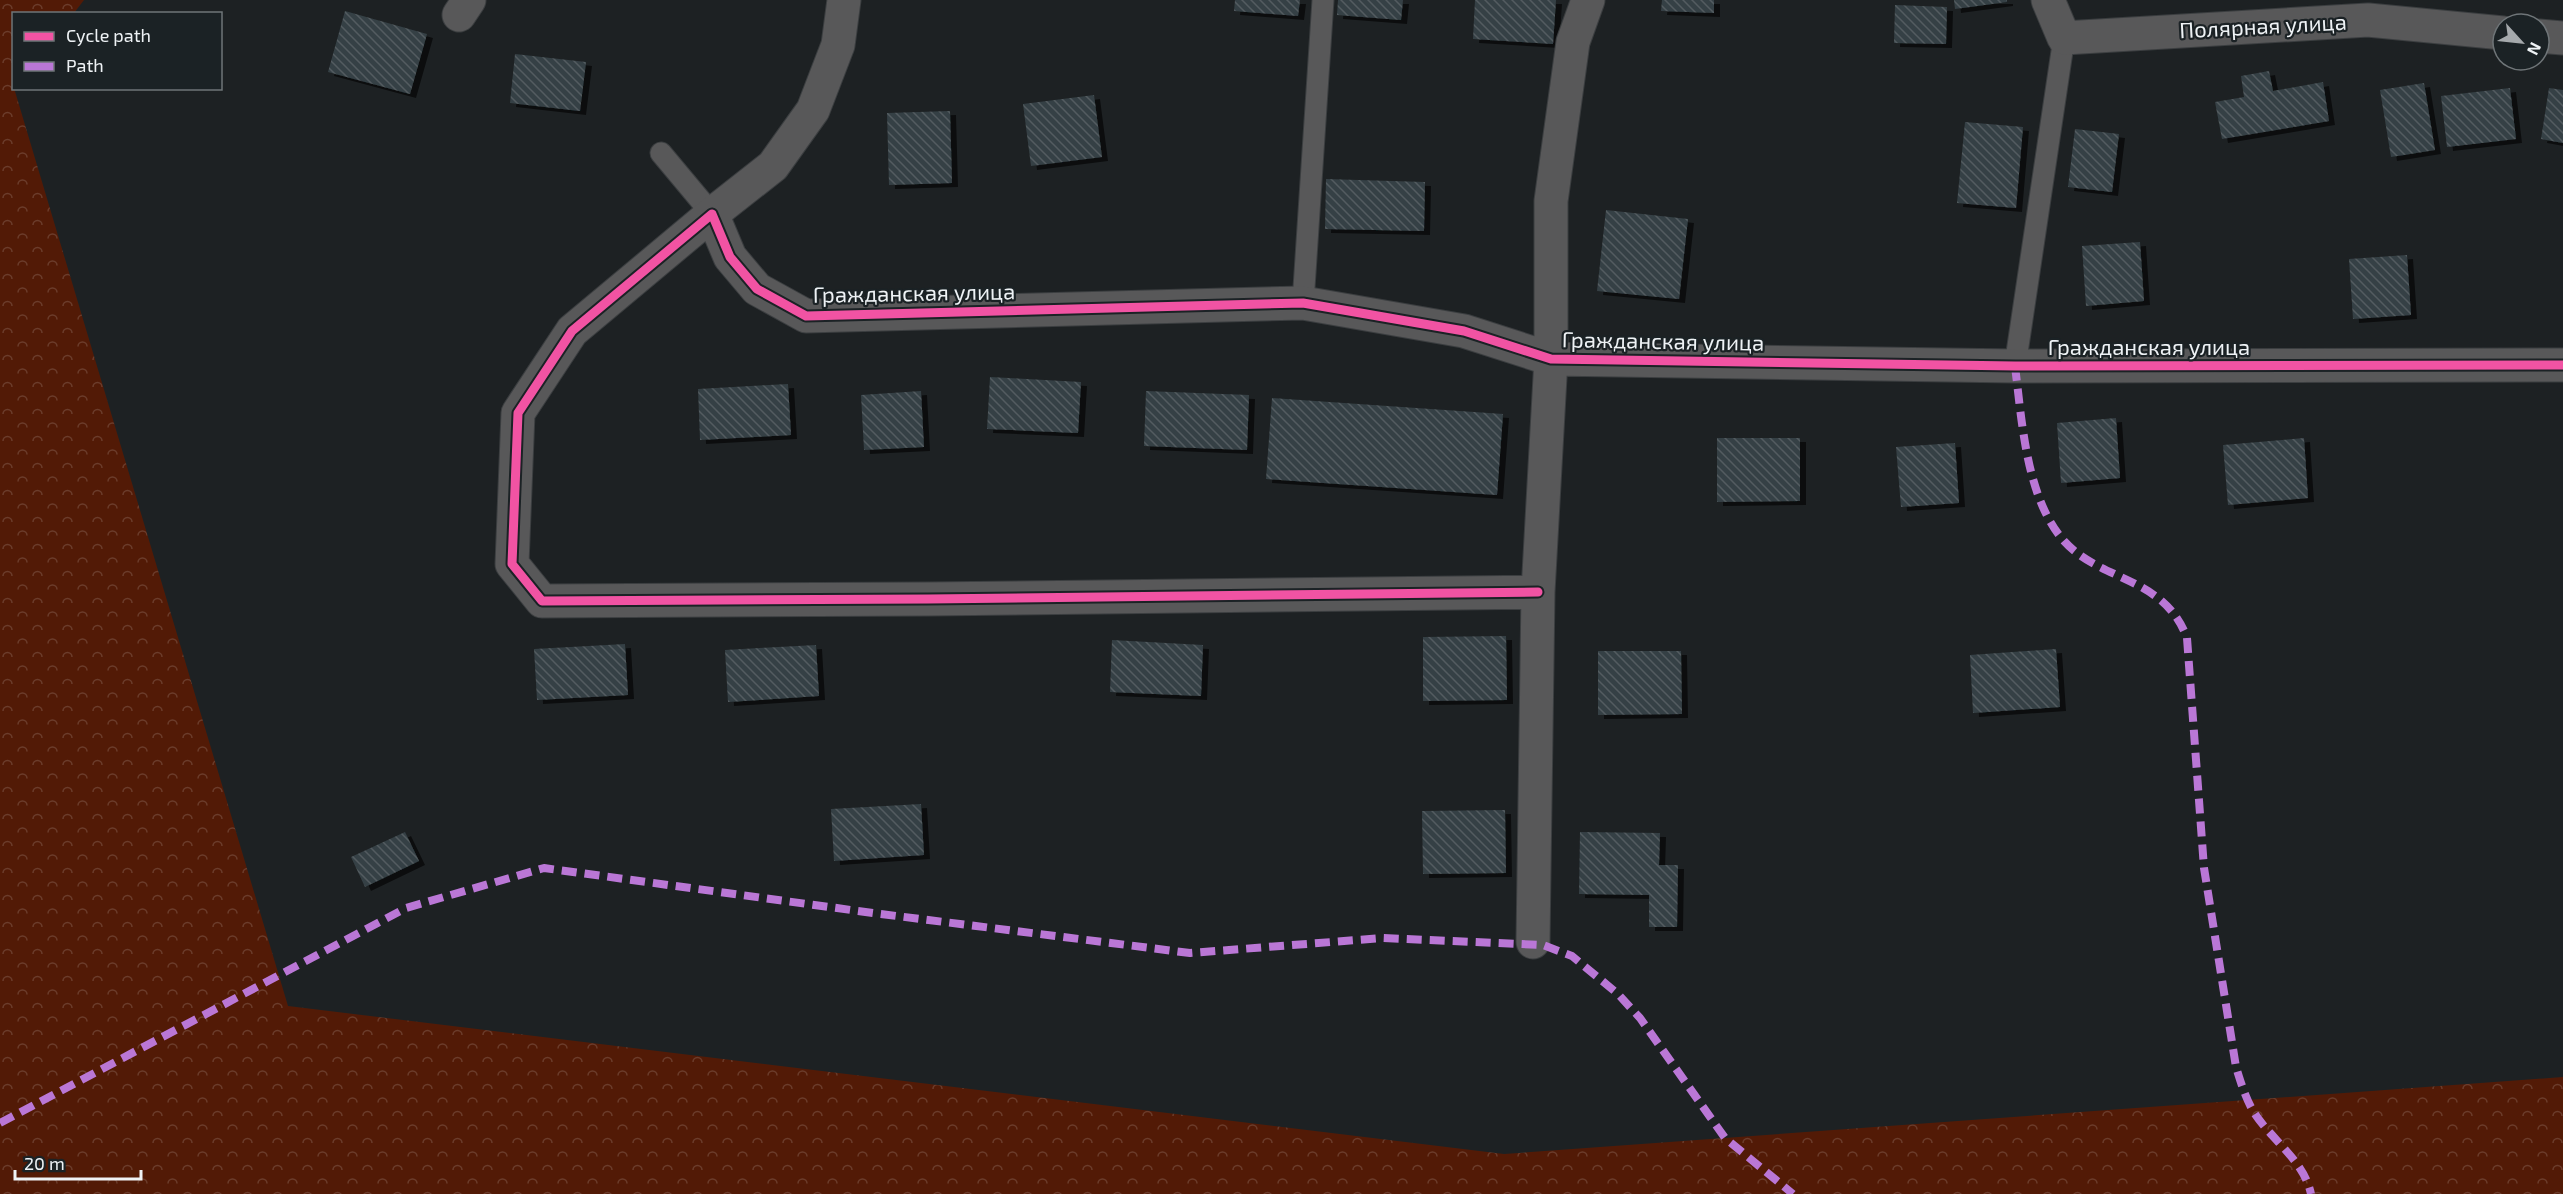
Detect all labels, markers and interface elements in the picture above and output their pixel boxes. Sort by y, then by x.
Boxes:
street label: Полярная улица [2179,8,2347,43]
legend [12,12,222,90]
north arrow [2491,12,2551,72]
text: Cycle path [66,24,151,46]
text: N [2524,40,2546,59]
text: Path [66,54,104,76]
street label: Гражданская улица [813,277,1015,308]
street label: Гражданская улица [1562,325,1764,356]
street label: Гражданская улица [2048,333,2250,360]
scale bar [15,1143,141,1181]
text: 20 m [24,1152,65,1174]

